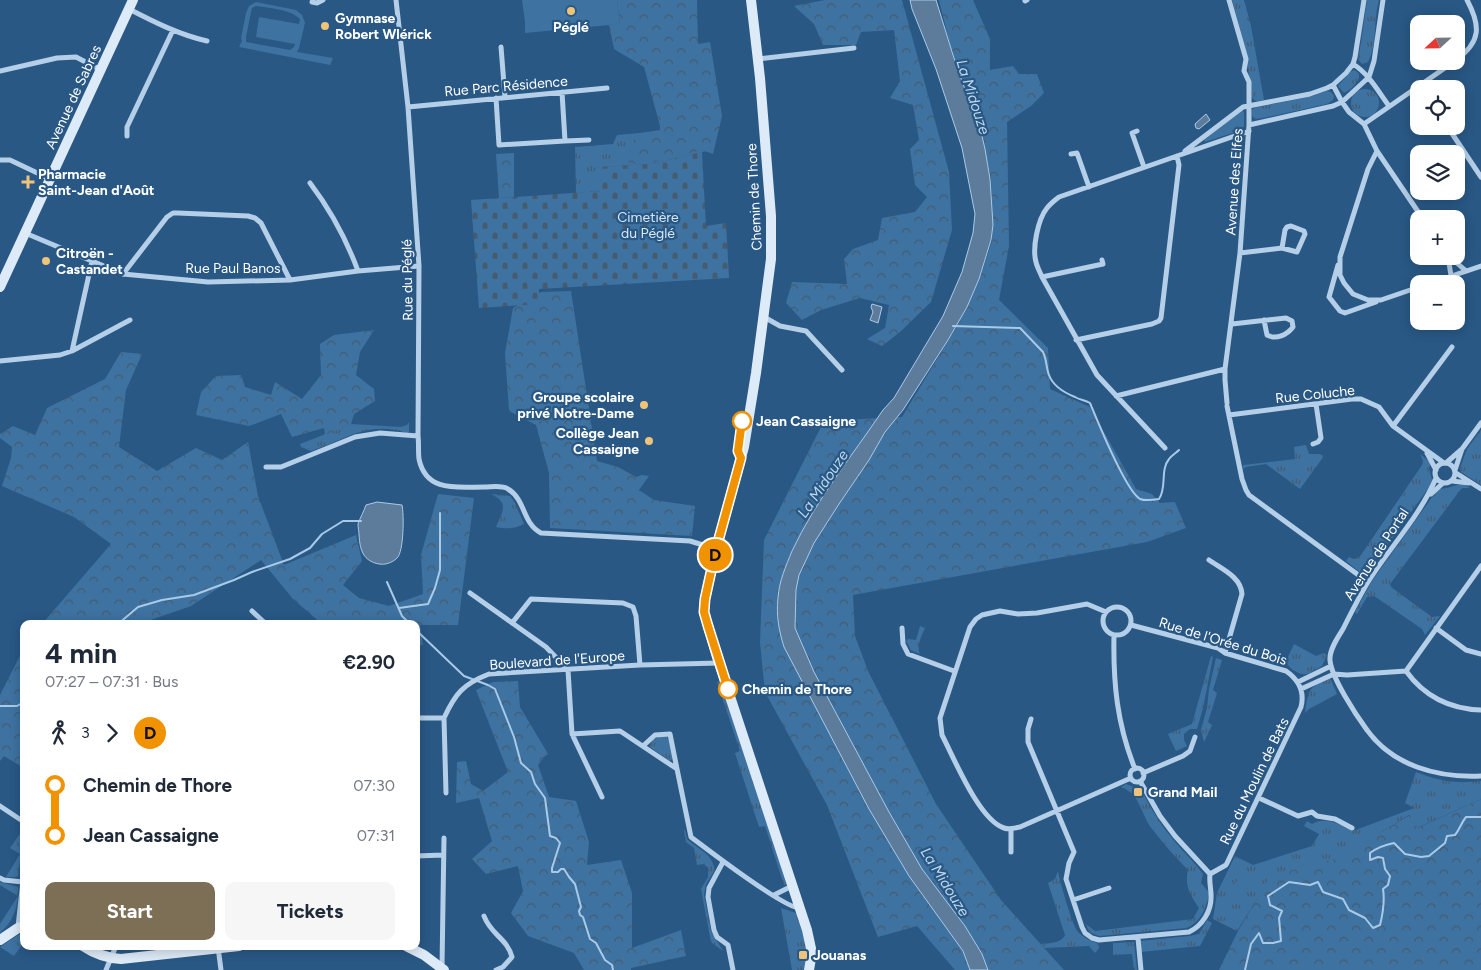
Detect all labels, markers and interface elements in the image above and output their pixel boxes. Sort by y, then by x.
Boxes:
marker: Péglé [565,5,577,17]
place label: Gymnase Robert Wlérick [335,10,432,43]
north arrow [1410,15,1465,70]
map controls [1410,15,1465,330]
place label: Péglé [553,19,589,36]
marker: Gymnase Robert Wlérick [319,20,331,32]
street label: Avenue de Sabres [42,42,105,152]
water label: La Midouze [952,57,994,137]
street label: Rue Parc Résidence [444,73,569,100]
button: locate [1410,80,1465,135]
street label: Avenue des Elfes [1222,128,1247,236]
street label: Chemin de Thore [743,143,766,251]
button: layers [1410,145,1465,200]
place label: Pharmacie Saint-Jean d'Août [38,166,155,199]
marker: Pharmacie Saint-Jean d'Août [22,176,34,188]
park label: Cimetière du Péglé [617,209,679,242]
button: + [1410,210,1465,265]
street label: Rue du Péglé [398,239,417,321]
place label: Citroën - Castandet [56,245,123,278]
marker: Citroën - Castandet [40,255,52,267]
street label: Rue Paul Banos [185,260,281,277]
button: − [1410,275,1465,330]
street label: Rue Coluche [1274,382,1356,407]
place label: Groupe scolaire privé Notre-Dame [517,389,634,422]
marker: Groupe scolaire privé Notre-Dame [638,399,650,411]
marker: Jean Cassaigne [732,411,752,431]
place label: Jean Cassaigne [756,413,856,430]
place label: Collège Jean Cassaigne [556,425,639,458]
marker: Collège Jean Cassaigne [643,435,655,447]
water label: La Midouze [794,447,852,521]
street label: Avenue de Portal [1340,505,1413,604]
line badge: D [699,539,731,571]
text: D [709,544,721,566]
street label: Rue de l'Orée du Bois [1157,614,1289,669]
text: 4 min [45,636,117,670]
street label: Boulevard de l'Europe [489,647,626,674]
text: €2.90 [343,651,395,674]
text: 07:27 – 07:31 · Bus [45,672,178,691]
marker: Chemin de Thore [718,679,738,699]
place label: Chemin de Thore [742,681,852,698]
street label: Rue du Moulin de Bats [1216,715,1293,848]
icon: walk [45,719,73,747]
icon: forward [98,719,126,747]
text: D [144,722,156,744]
text: 3 [81,723,90,742]
text: Chemin de Thore [83,774,232,797]
text: 07:30 [353,776,395,795]
place label: Grand Mail [1148,784,1217,801]
marker: Grand Mail [1132,786,1144,798]
text: Jean Cassaigne [83,824,219,847]
text: 07:31 [357,826,395,845]
water label: La Midouze [917,844,973,920]
button: Start [45,882,215,940]
button: Tickets [225,882,395,940]
place label: Jouanas [813,947,867,964]
marker: Jouanas [797,949,809,961]

